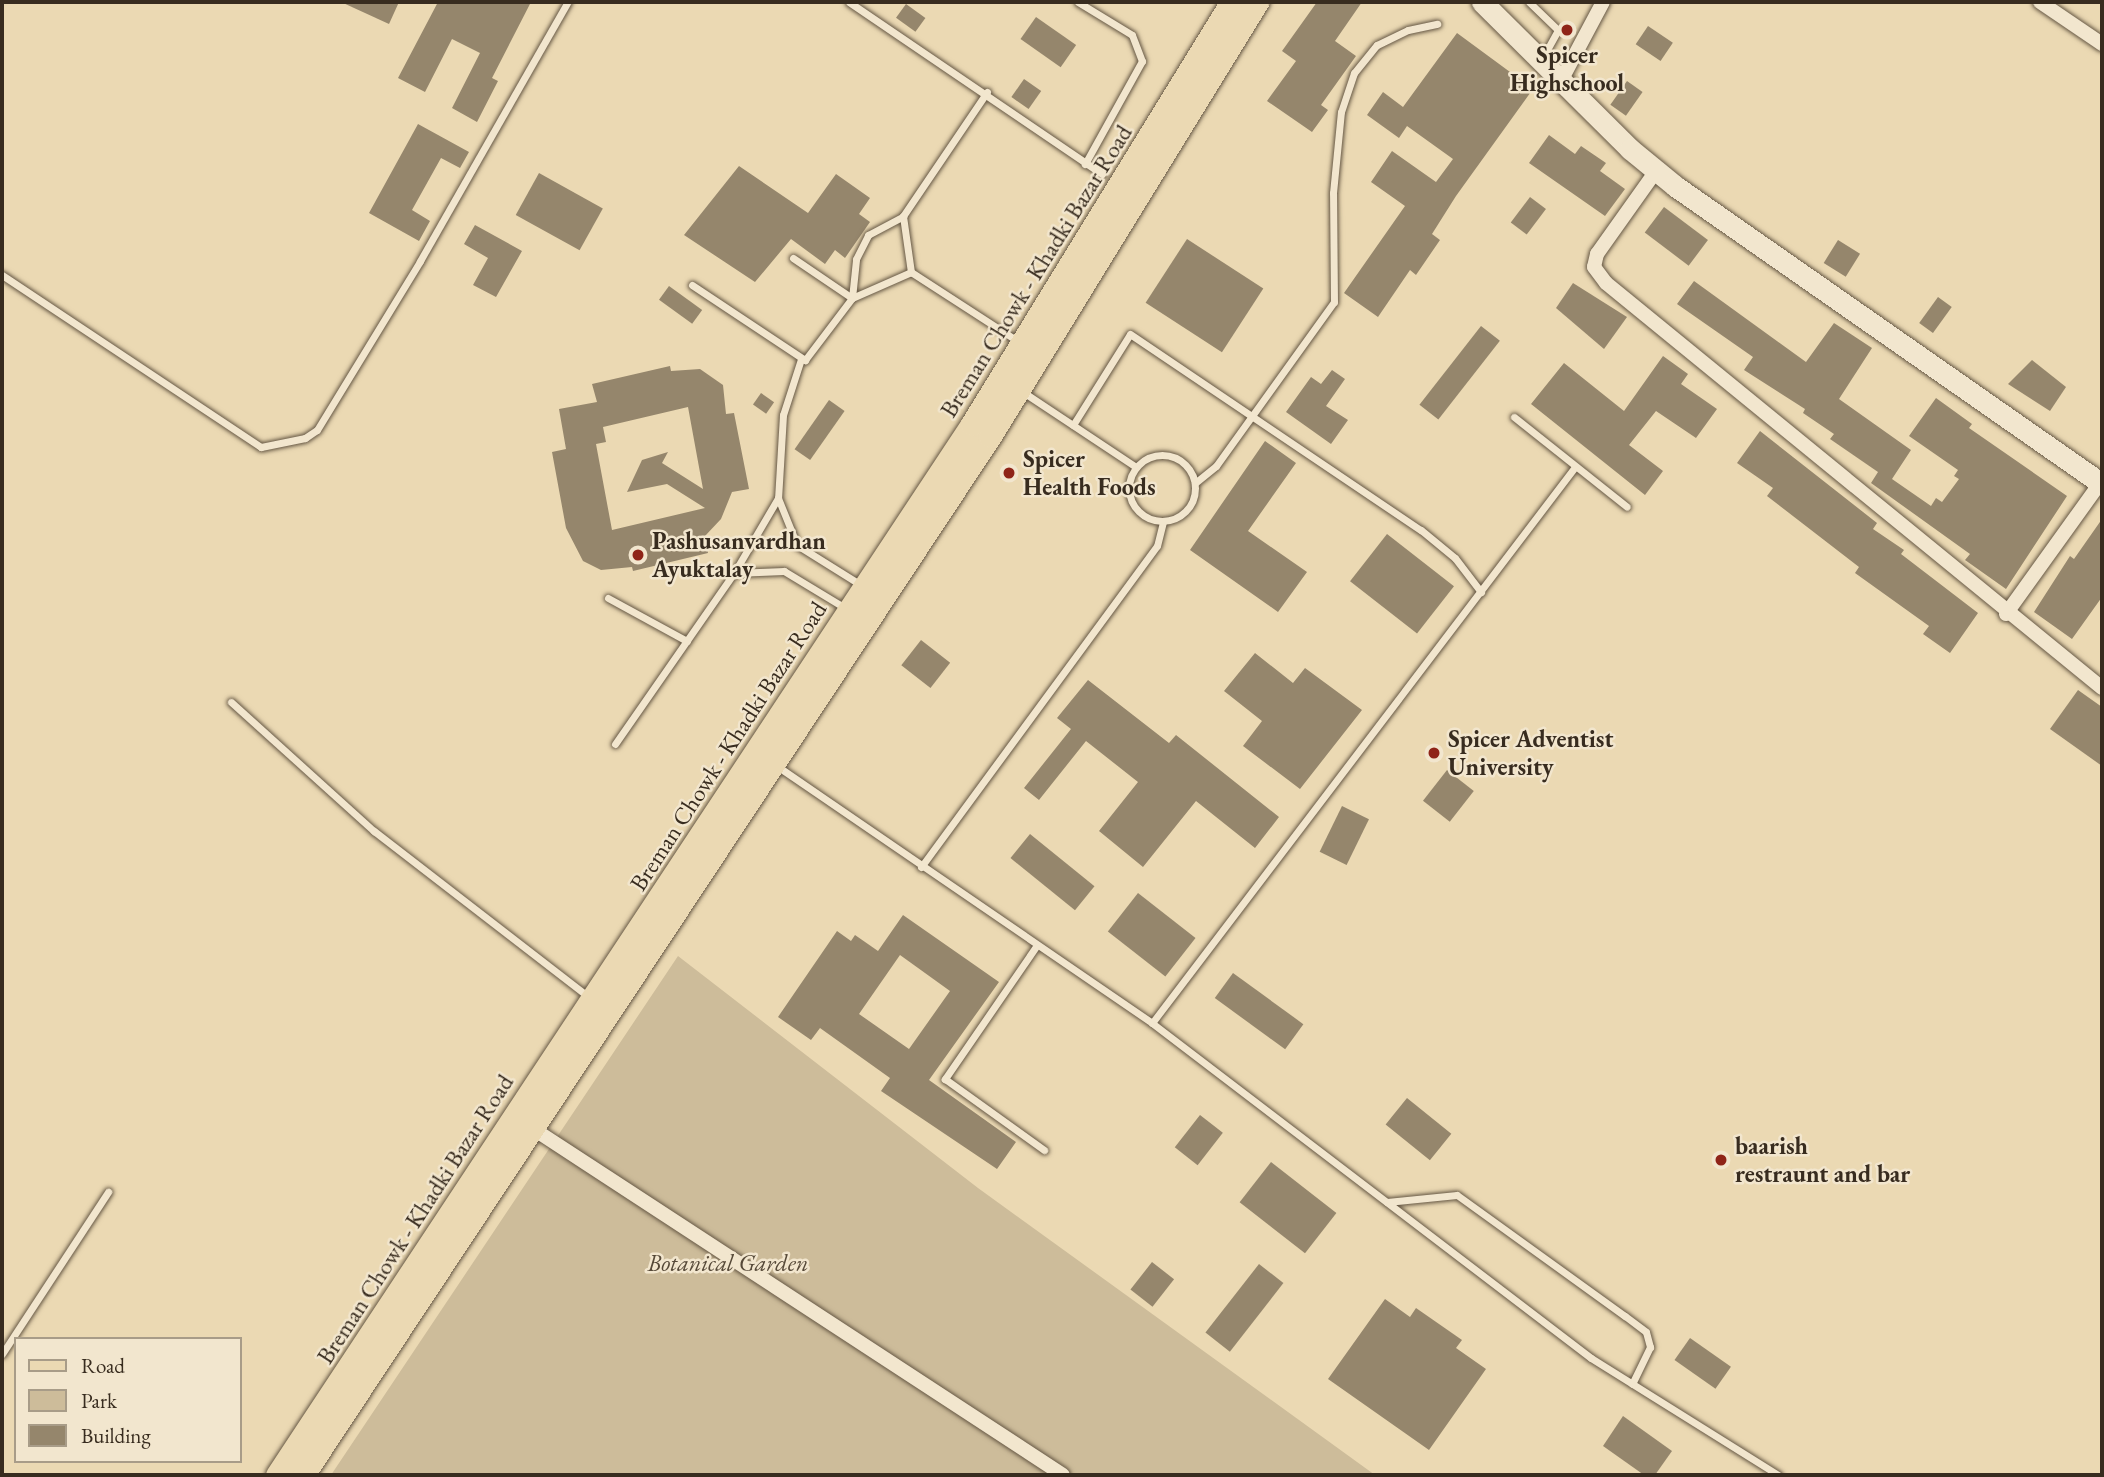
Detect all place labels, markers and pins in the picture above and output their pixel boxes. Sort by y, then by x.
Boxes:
marker: Spicer Highschool [1559,22,1575,38]
place label: Spicer Highschool [1510,41,1624,97]
place label: Spicer Health Foods [1023,445,1156,501]
marker: Spicer Health Foods [1001,465,1017,481]
place label: Pashusanvardhan Ayuktalay [652,527,826,583]
marker: Pashusanvardhan Ayuktalay [630,547,646,563]
place label: Spicer Adventist University [1448,725,1613,781]
marker: Spicer Adventist University [1426,745,1442,761]
place label: baarish restraunt and bar [1735,1132,1910,1188]
marker: baarish restraunt and bar [1713,1152,1729,1168]

